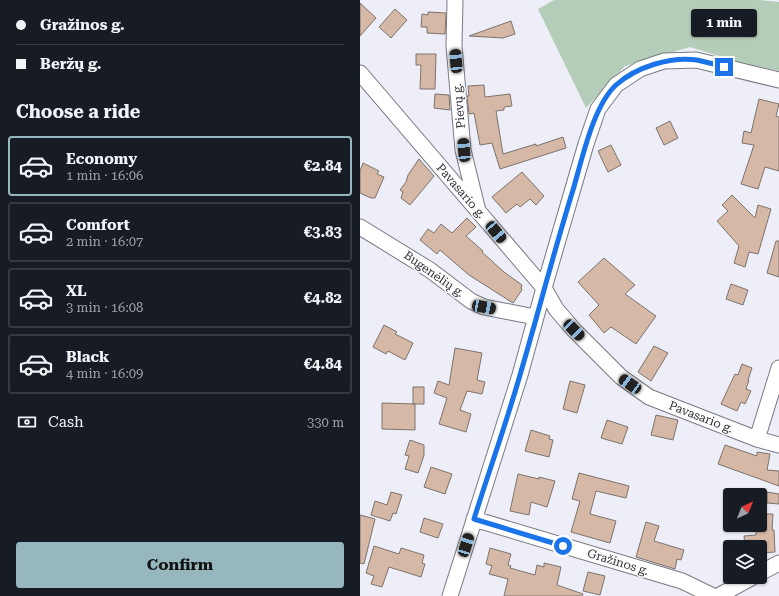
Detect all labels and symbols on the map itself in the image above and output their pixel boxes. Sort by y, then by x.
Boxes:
callout: 1 min [691,9,757,37]
car [449,49,463,73]
route end [715,58,733,76]
street label: Pievų g. [450,83,468,129]
car [457,138,471,162]
street label: Pavasario g. [434,161,488,221]
car [484,219,508,245]
street label: Bugenėlių g. [401,248,467,300]
car [471,299,497,315]
car [561,317,587,343]
car [617,372,643,396]
street label: Pavasario g. [667,398,735,436]
north arrow [723,488,767,532]
car [457,532,475,558]
route start [554,537,572,555]
street label: Gražinos g. [586,546,650,578]

